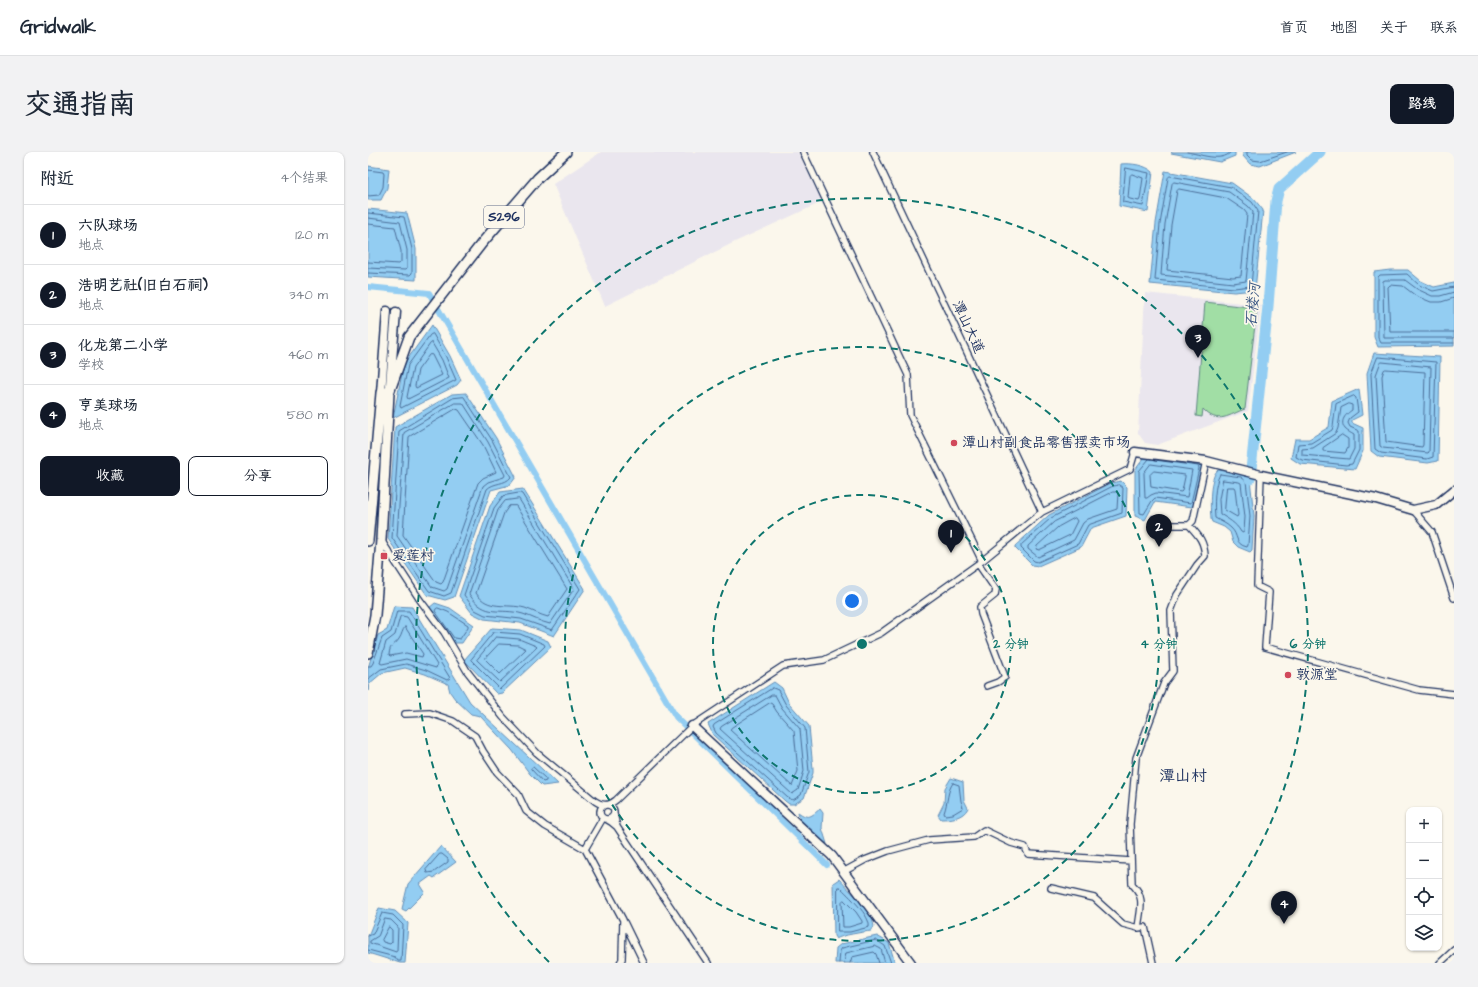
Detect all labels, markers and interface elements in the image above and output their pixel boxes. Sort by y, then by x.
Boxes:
text: Gridwalk [20,14,96,41]
text: 首页 [1280,18,1308,38]
text: 地图 [1330,18,1358,38]
text: 关于 [1380,18,1408,38]
text: 联系 [1430,18,1458,38]
button: 路线 [1390,84,1454,124]
text: 交通指南 [24,85,136,124]
text: 附近 [40,167,74,191]
text: 4个结果 [280,169,328,187]
road number: S296 [484,206,524,228]
text: 六队球场 [78,215,138,236]
text: 1 [52,226,54,244]
text: 120 m [295,226,328,244]
text: 地点 [78,236,104,254]
text: 浩明艺社(旧白石祠) [78,275,208,296]
water label: 石楼河 [1241,279,1266,328]
text: 2 [49,286,57,304]
text: 340 m [289,286,328,304]
text: 地点 [78,296,104,314]
street label: 潭山大道 [947,297,989,357]
pin: 3 [1185,325,1211,358]
text: 化龙第二小学 [78,335,168,356]
text: 3 [50,346,56,364]
text: 460 m [287,346,328,364]
text: 学校 [78,356,104,374]
text: 亨美球场 [78,395,138,416]
text: 4 [49,406,57,424]
text: 580 m [287,406,328,424]
text: 地点 [78,416,104,434]
place label: 潭山村副食品零售摆卖市场 [962,433,1130,453]
marker: 潭山村副食品零售摆卖市场 [949,438,959,448]
button: 收藏 [40,456,180,496]
button: 分享 [188,456,328,496]
pin: 2 [1146,514,1172,547]
pin: 1 [938,520,964,553]
place label: 爱莲村 [392,546,434,566]
marker: 爱莲村 [379,551,389,561]
your location [842,591,862,611]
text: 2 分钟 [992,636,1029,653]
text: 4 分钟 [1141,636,1177,653]
text: 6 分钟 [1290,636,1326,653]
centre of rings [855,637,869,651]
place label: 敦源堂 [1296,665,1338,685]
marker: 敦源堂 [1283,670,1293,680]
district label: 潭山村 [1159,765,1207,787]
map controls [1406,807,1442,951]
button: + [1406,807,1442,843]
button: − [1406,843,1442,879]
button: locate [1406,879,1442,915]
pin: 4 [1271,891,1297,924]
button: layers [1406,915,1442,951]

